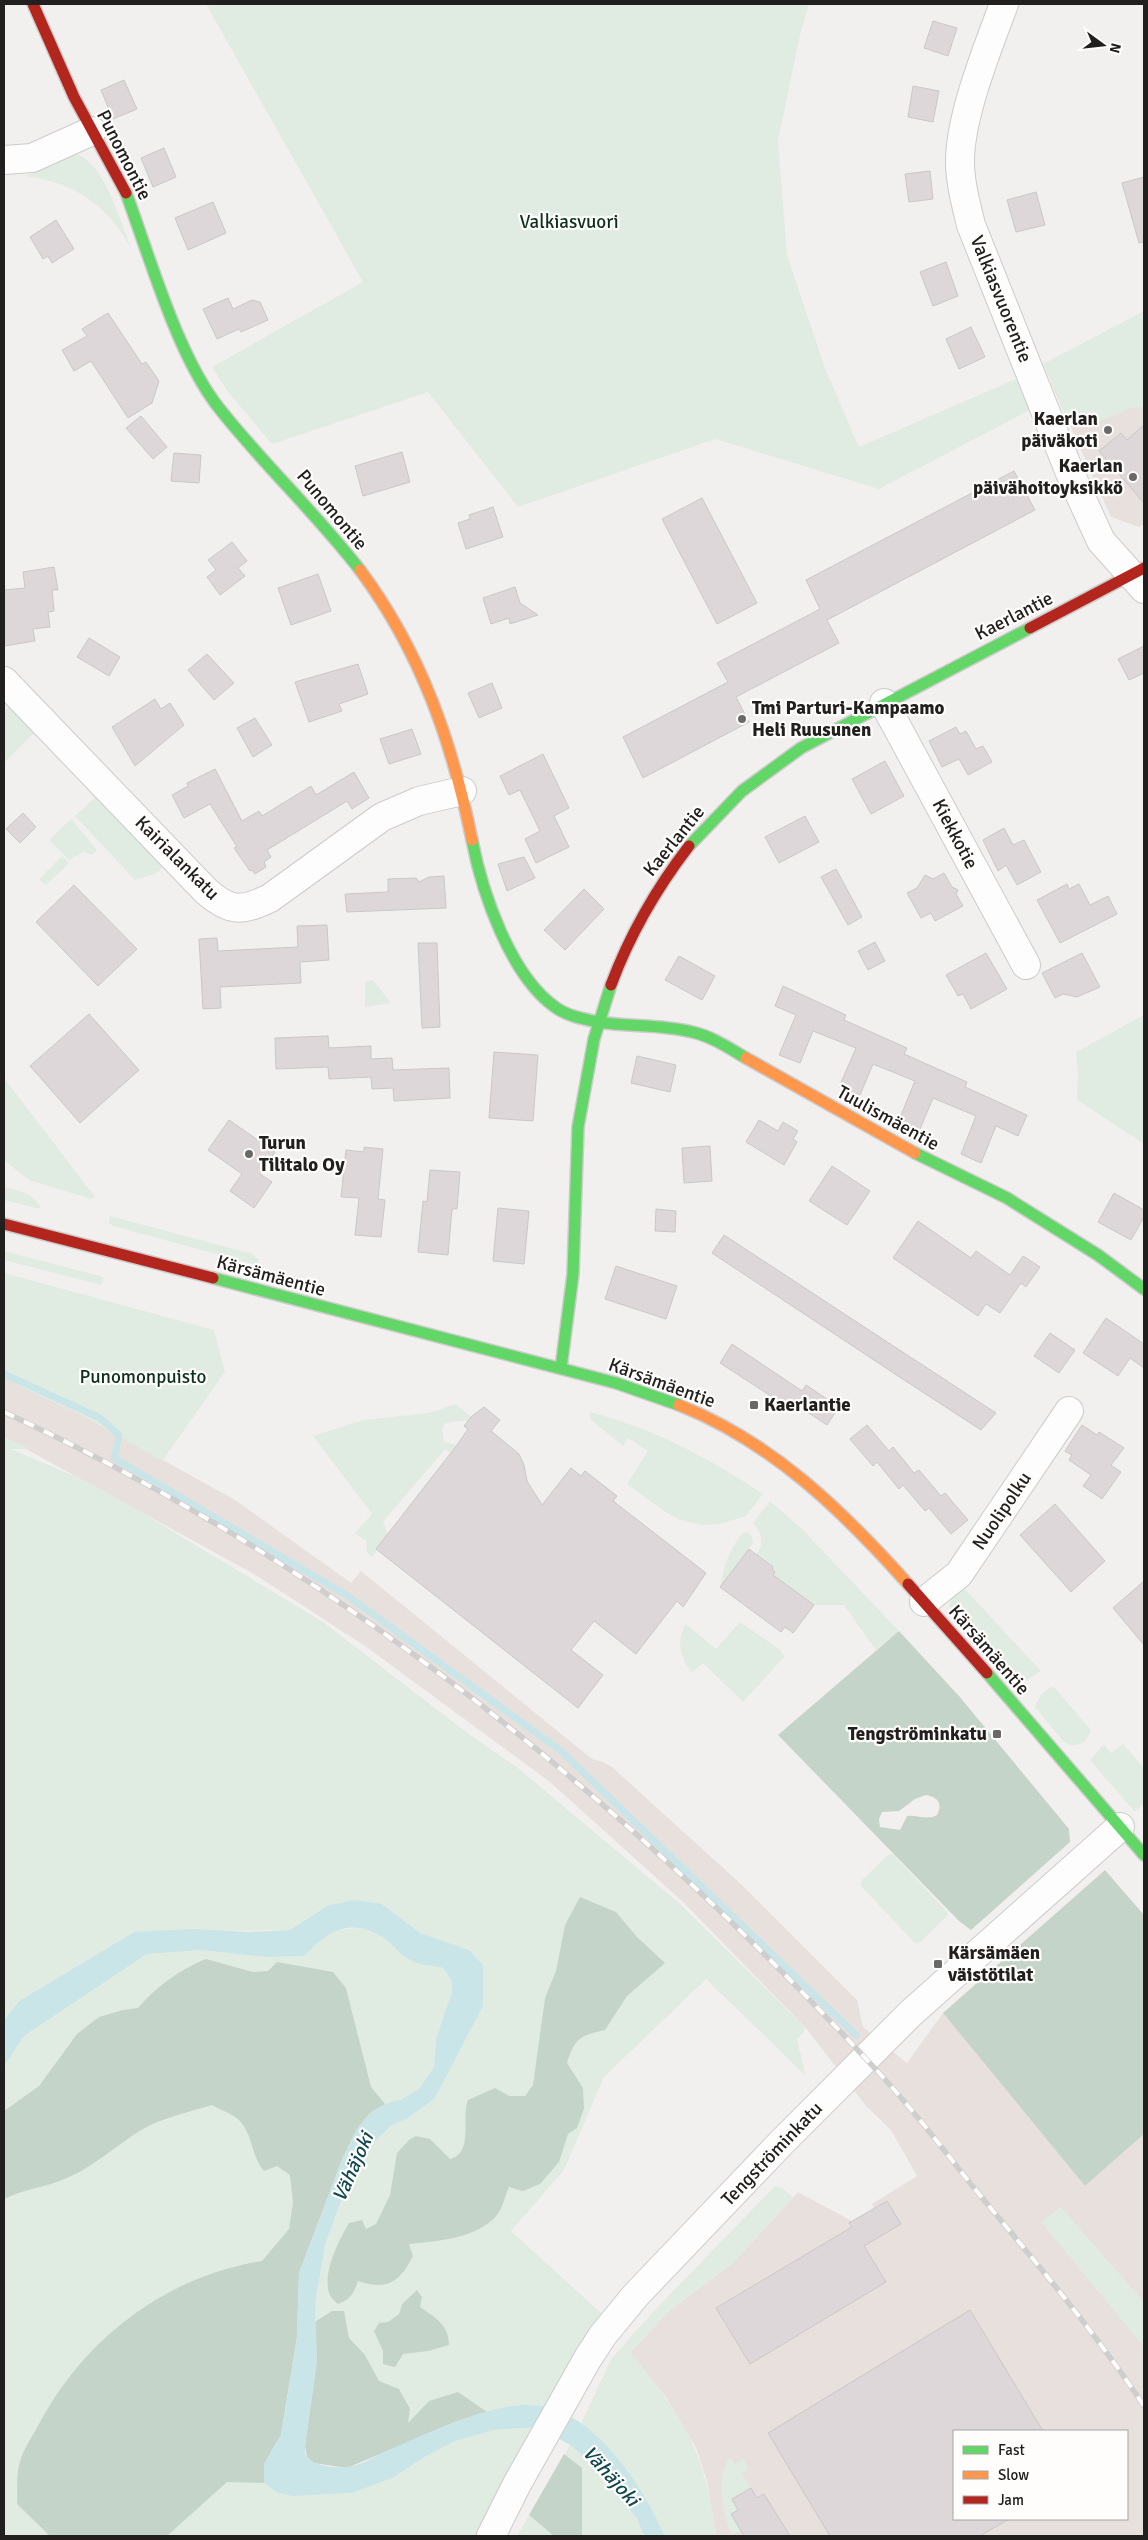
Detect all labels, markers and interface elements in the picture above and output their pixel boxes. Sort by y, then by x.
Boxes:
north arrow [1078,20,1128,70]
text: N [1106,41,1125,55]
street label: Punomontie [91,106,157,204]
park label: Valkiasvuori [519,210,619,234]
street label: Valkiasvuorentie [965,232,1037,366]
place label: Kaerlan päiväkoti [1021,407,1098,453]
marker: Kaerlan päiväkoti [1102,424,1114,436]
place label: Kaerlan päivähoitoyksikkö [973,454,1123,500]
street label: Punomontie [291,465,373,555]
marker: Kaerlan päivähoitoyksikkö [1127,471,1139,483]
street label: Kaerlantie [971,586,1057,646]
place label: Tmi Parturi-Kampaamo Heli Ruusunen [752,696,945,742]
marker: Tmi Parturi-Kampaamo Heli Ruusunen [736,713,748,725]
street label: Kiekkotie [927,795,983,873]
street label: Kaerlantie [638,801,710,881]
street label: Kairialankatu [130,811,224,905]
street label: Tuulismäentie [833,1080,943,1156]
place label: Turun Tilitalo Oy [259,1131,345,1177]
marker: Turun Tilitalo Oy [243,1148,255,1160]
street label: Kärsämäentie [214,1250,328,1302]
street label: Kärsämäentie [605,1353,719,1413]
park label: Punomonpuisto [80,1365,207,1389]
place label: Kaerlantie [764,1393,851,1417]
marker: Kaerlantie [748,1399,760,1411]
street label: Nuolipolku [967,1467,1037,1555]
street label: Kärsämäentie [943,1600,1035,1700]
place label: Tengströminkatu [848,1722,987,1746]
marker: Tengströminkatu [991,1728,1003,1740]
place label: Kärsämäen väistötilat [947,1941,1040,1987]
marker: Kärsämäen väistötilat [932,1958,944,1970]
street label: Tengströminkatu [716,2097,828,2211]
water label: Vähäjoki [327,2127,380,2206]
legend [953,2430,1128,2520]
water label: Vähäjoki [577,2440,646,2513]
text: Fast [998,2441,1025,2459]
text: Slow [998,2466,1029,2484]
text: Jam [998,2491,1024,2509]

